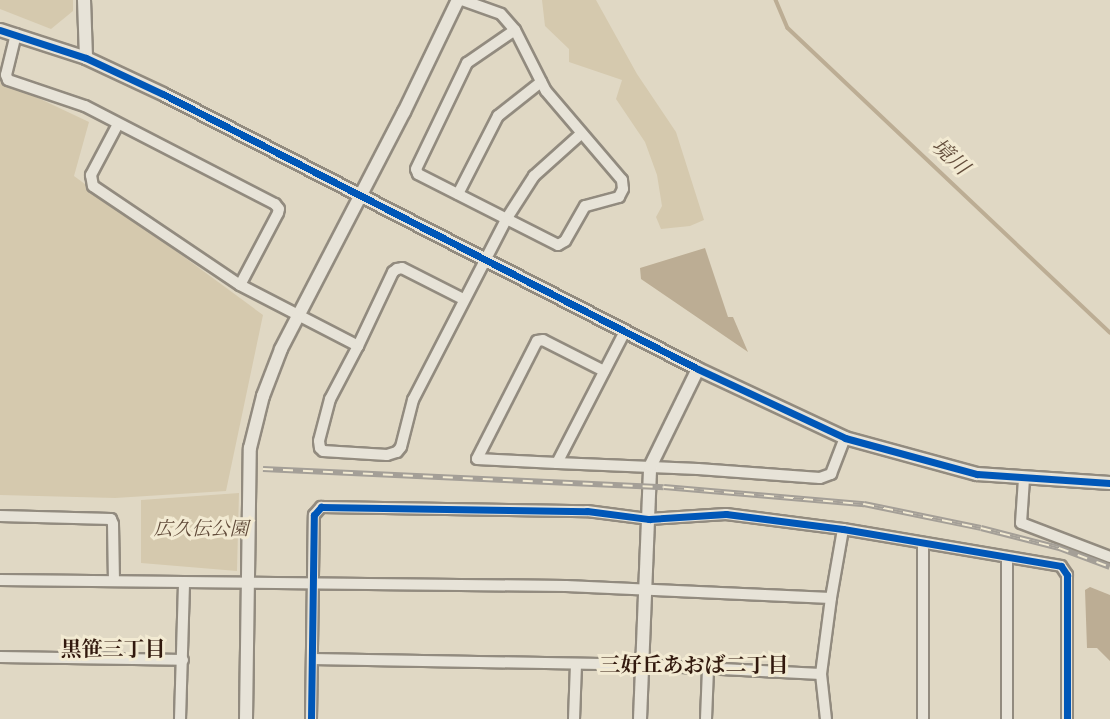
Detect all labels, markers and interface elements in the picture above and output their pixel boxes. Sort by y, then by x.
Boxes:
water label: 境川 [925,134,973,182]
park label: 広久伝公園 [154,520,248,542]
district label: 黒笹三丁目 [61,638,165,664]
district label: 三好丘あおば二丁目 [600,654,788,680]

